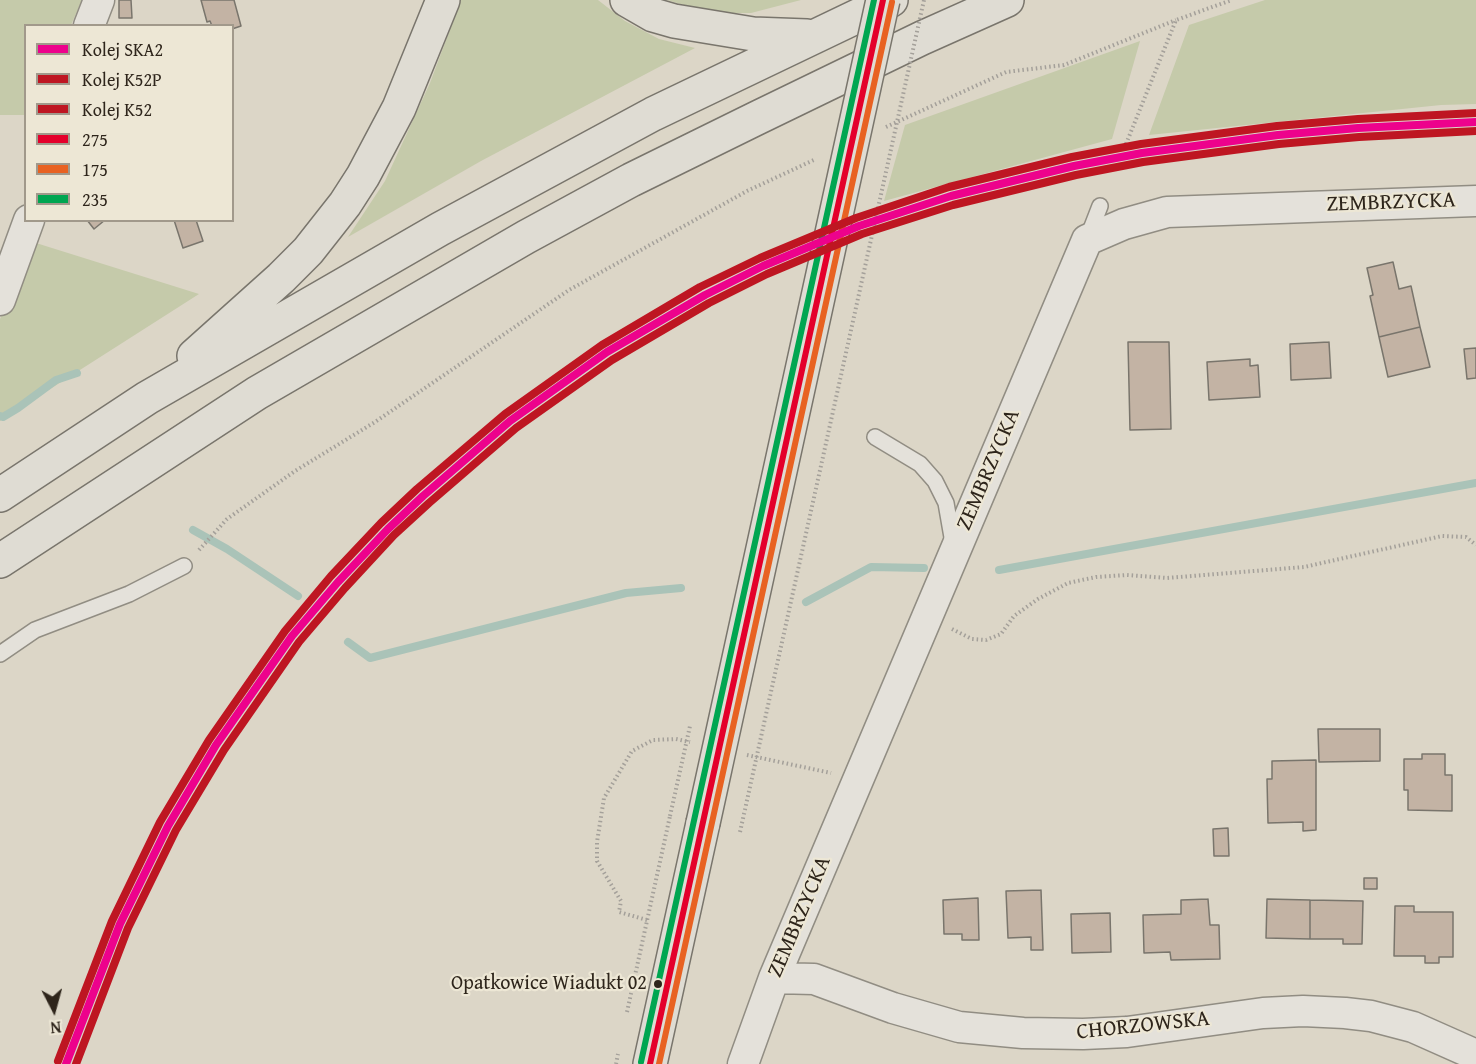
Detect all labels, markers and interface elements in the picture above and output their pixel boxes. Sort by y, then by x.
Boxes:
legend [24,24,234,222]
text: Kolej SKA2 [82,36,163,63]
text: Kolej K52P [82,66,162,93]
text: Kolej K52 [82,96,152,123]
text: 275 [82,126,108,153]
text: 175 [82,156,108,183]
text: 235 [82,186,108,213]
street label: ZEMBRZYCKA [1326,188,1456,218]
street label: ZEMBRZYCKA [952,405,1026,535]
street label: ZEMBRZYCKA [763,852,837,982]
place label: Opatkowice Wiadukt 02 [451,972,647,996]
marker: Opatkowice Wiadukt 02 [652,978,664,990]
north arrow [24,980,84,1040]
street label: CHORZOWSKA [1075,1006,1211,1046]
text: N [49,1015,62,1040]

